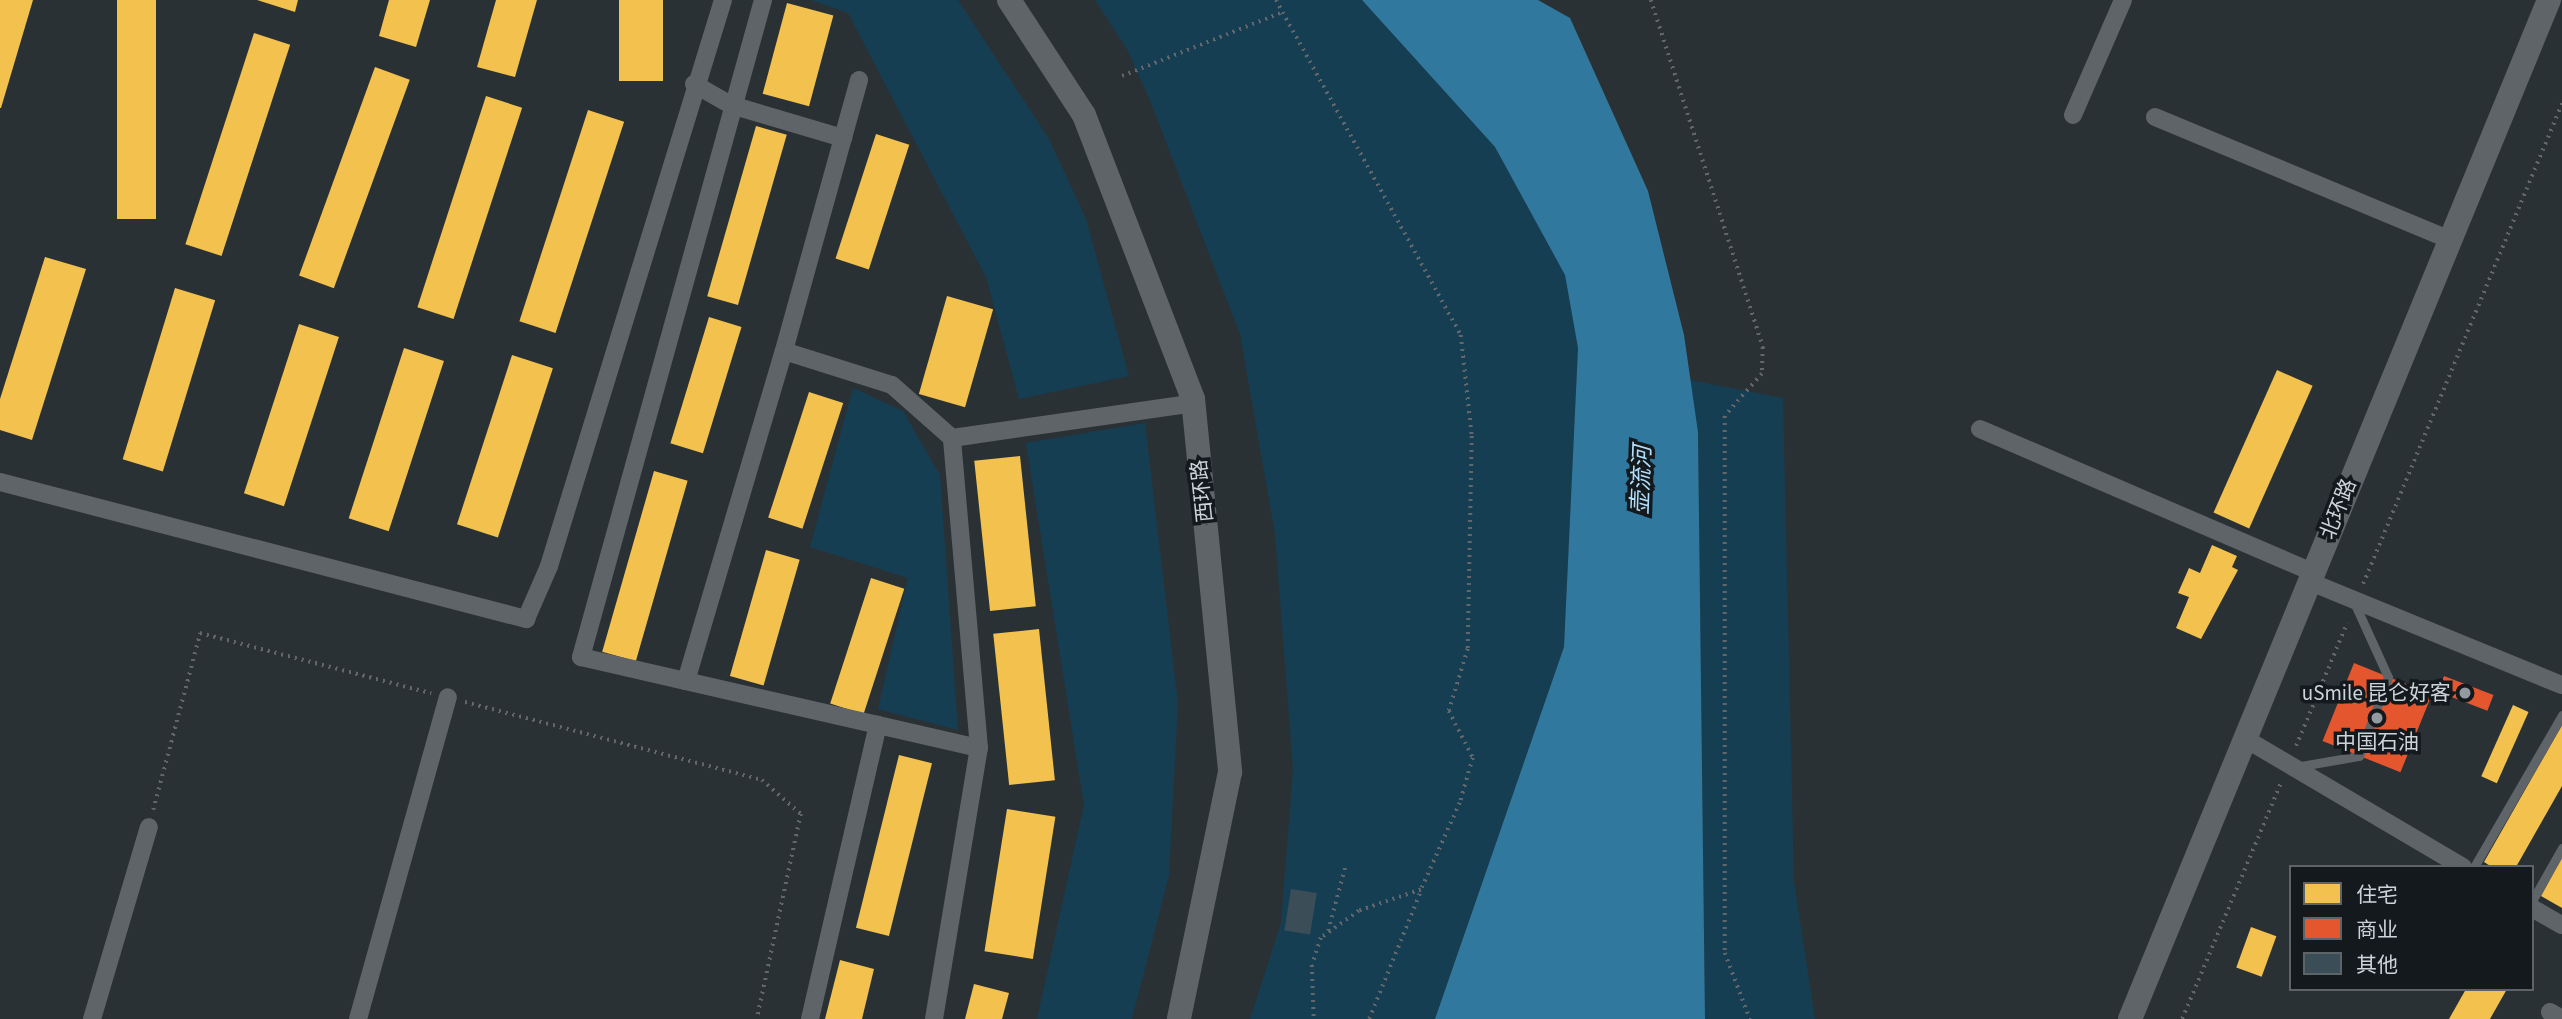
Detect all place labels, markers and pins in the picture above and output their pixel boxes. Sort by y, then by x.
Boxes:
place label: uSmile 昆仑好客 [2302,680,2451,706]
marker: uSmile 昆仑好客 [2457,685,2473,701]
marker: 中国石油 [2369,710,2385,726]
place label: 中国石油 [2335,729,2419,755]

